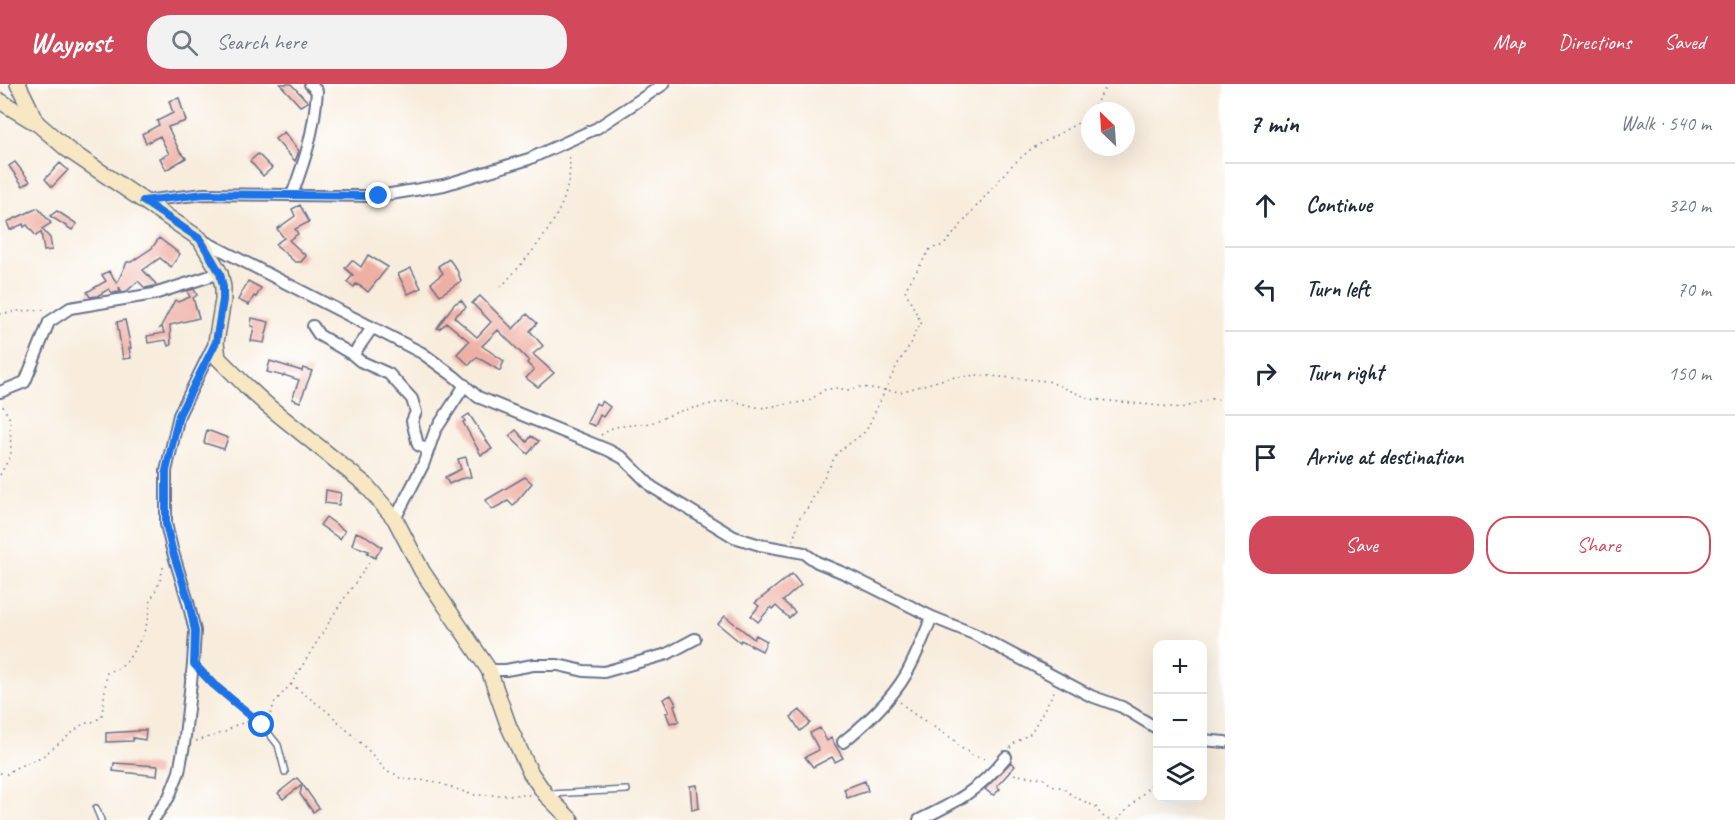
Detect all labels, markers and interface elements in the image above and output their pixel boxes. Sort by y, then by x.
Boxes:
search box [147,15,567,69]
text: Waypost [30,25,111,60]
icon: search [168,26,201,59]
text: Search here [216,28,306,56]
text: Map [1493,29,1525,55]
text: Directions [1558,29,1631,55]
text: Saved [1664,29,1705,55]
north arrow [1081,102,1135,156]
text: 7 min [1249,107,1299,140]
text: Walk · 540 m [1621,111,1711,136]
route end [365,182,391,208]
icon: ahead [1249,189,1282,222]
text: Continue [1306,191,1372,219]
text: 320 m [1668,193,1711,218]
icon: left [1249,273,1282,306]
text: Turn left [1306,275,1370,303]
text: 70 m [1677,277,1711,302]
icon: right [1249,357,1282,390]
text: Turn right [1306,359,1383,387]
text: 150 m [1668,361,1711,386]
icon: arrive [1249,441,1282,474]
text: Arrive at destination [1306,443,1463,471]
button: Save [1249,516,1474,574]
button: Share [1486,516,1711,574]
map controls [1153,640,1207,802]
button: + [1153,640,1207,694]
button: − [1153,694,1207,748]
route start [248,711,274,737]
button: layers [1153,748,1207,802]

